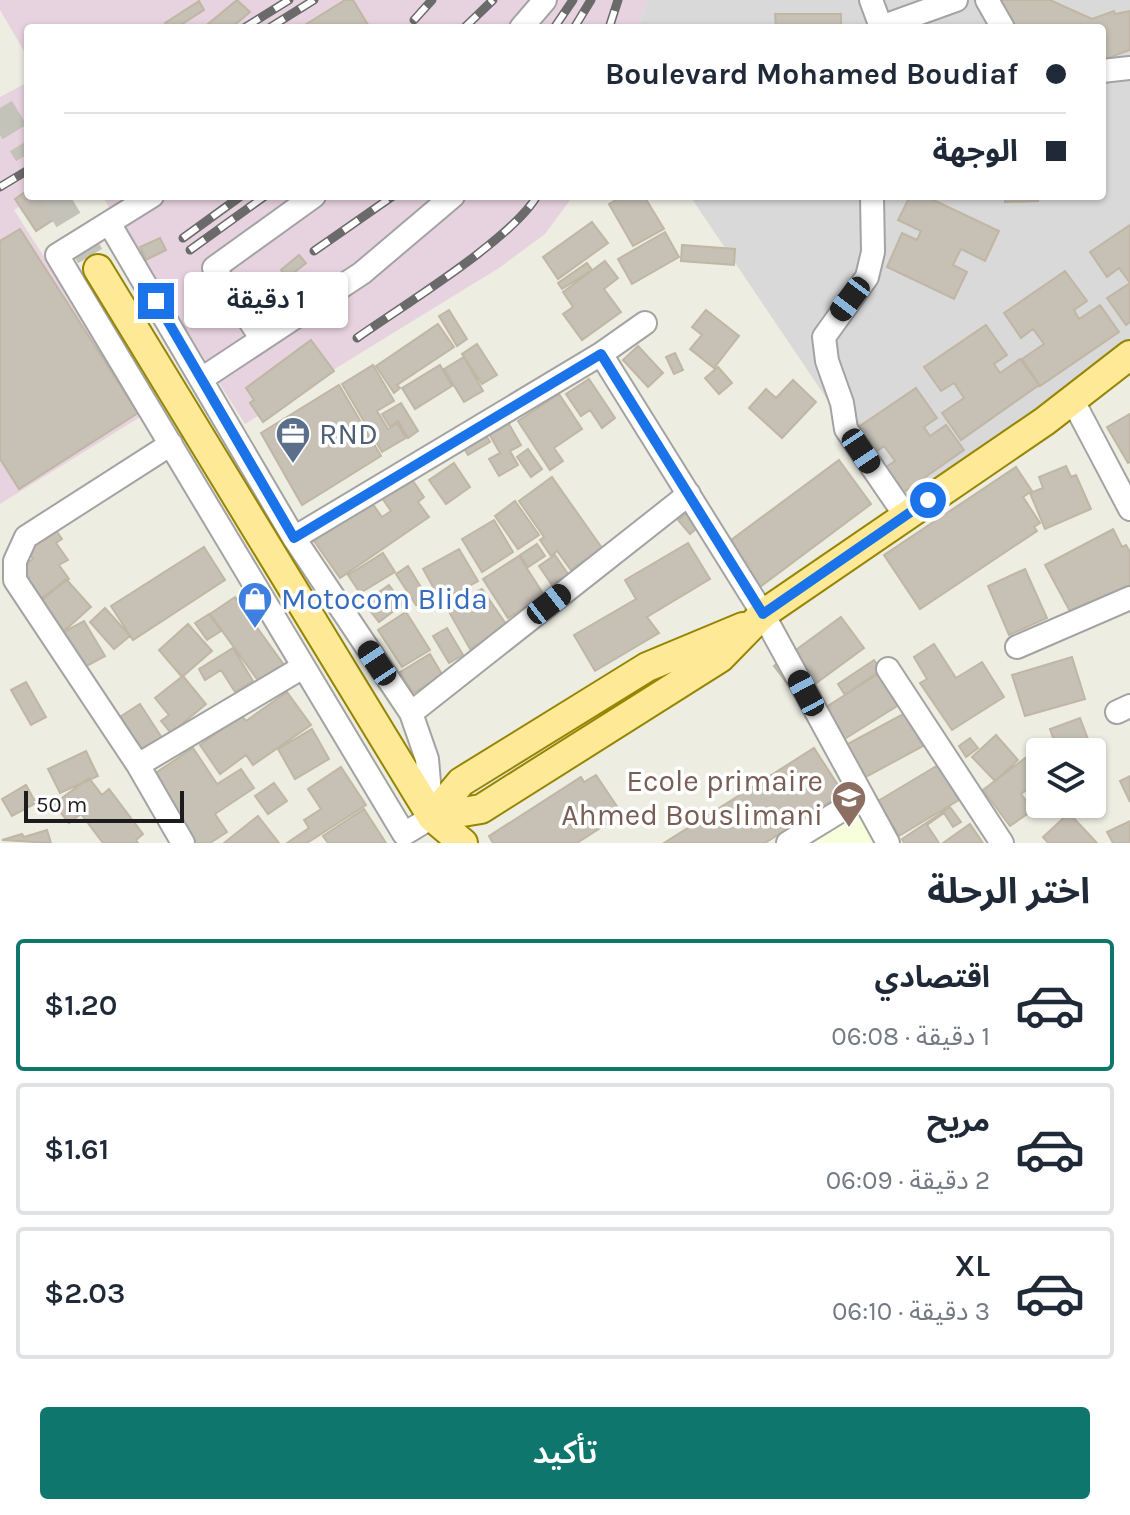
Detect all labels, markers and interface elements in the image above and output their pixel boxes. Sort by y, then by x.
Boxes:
text: Boulevard Mohamed Boudiaf [605,56,1018,92]
text: الوجهة [933,133,1018,169]
callout: 1 دقيقة [184,273,348,329]
car [826,273,874,325]
route end [138,283,174,319]
text: 1 دقيقة [227,284,305,315]
office icon: RND [274,415,312,465]
place label: RND [319,416,378,452]
car [838,424,884,478]
route start [910,482,946,518]
shop icon: Motocom Blida [236,580,274,630]
car [523,580,575,628]
place label: Motocom Blida [281,581,488,617]
car [354,636,400,690]
car [784,666,828,720]
map controls [1026,738,1106,818]
button: layers [1026,738,1106,818]
place label: Ecole primaire Ahmed Bouslimani [561,763,823,833]
school or university icon: Ecole primaire Ahmed Bouslimani [830,779,868,829]
scale bar [24,787,184,823]
text: 50 m [36,792,87,818]
text: اختر الرحلة [927,870,1090,912]
text: اقتصادي [875,959,990,995]
icon: car [1014,969,1086,1041]
text: $1.20 [44,987,117,1023]
text: 1 دقيقة · 06:08 [831,1021,990,1052]
text: مريح [927,1103,990,1139]
icon: car [1014,1113,1086,1185]
text: $1.61 [44,1131,109,1167]
text: 2 دقيقة · 06:09 [826,1165,990,1196]
text: XL [955,1248,990,1284]
icon: car [1014,1257,1086,1329]
text: $2.03 [44,1275,125,1311]
text: 3 دقيقة · 06:10 [832,1296,990,1327]
button: تأكيد [40,1407,1090,1499]

